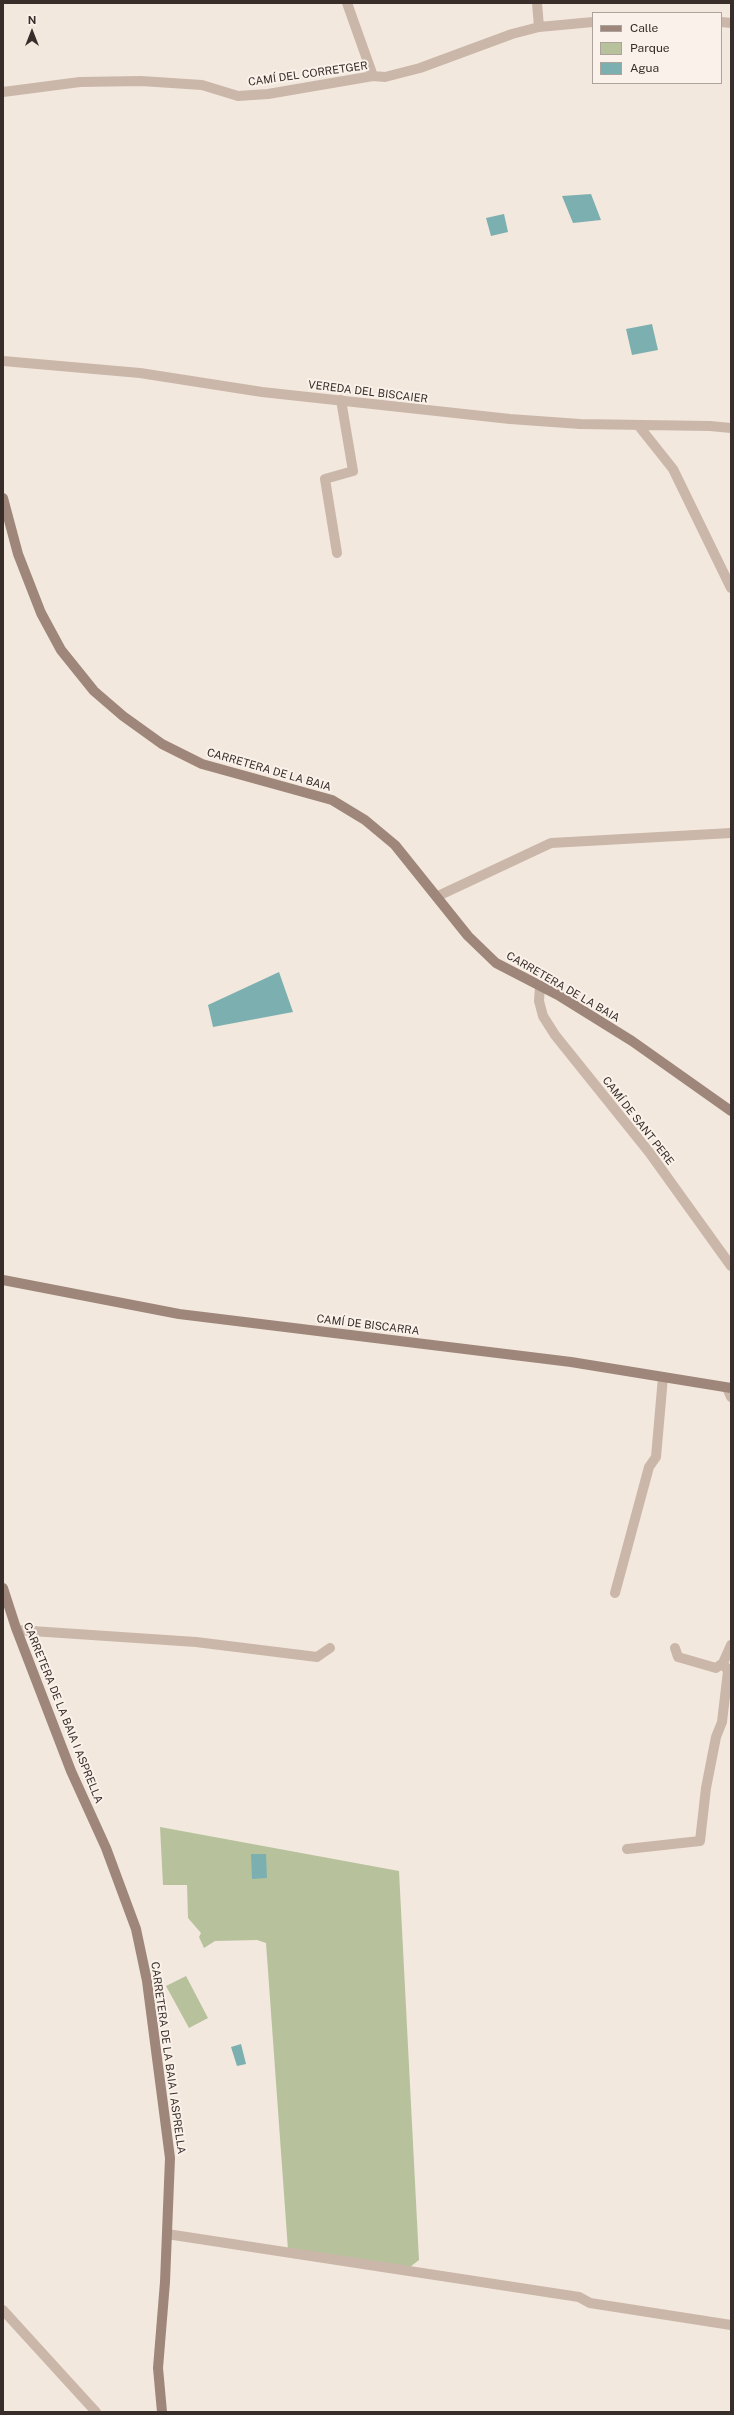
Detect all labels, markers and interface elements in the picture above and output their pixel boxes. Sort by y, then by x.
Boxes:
north arrow [12,12,52,52]
legend [592,12,722,84]
text: N [28,14,36,26]
text: Calle [630,21,658,35]
text: Parque [630,41,670,55]
street label: CAMÍ DEL CORRETGER [247,59,369,89]
text: Agua [630,61,659,75]
street label: VEREDA DEL BISCAIER [307,378,429,406]
street label: CARRETERA DE LA BAIA [205,746,333,794]
street label: CARRETERA DE LA BAIA [504,949,622,1025]
street label: CAMÍ DE SANT PERE [599,1074,677,1168]
street label: CAMÍ DE BISCARRA [316,1312,420,1338]
street label: CARRETERA DE LA BAIA I ASPRELLA [21,1621,105,1805]
street label: CARRETERA DE LA BAIA I ASPRELLA [148,1961,188,2155]

